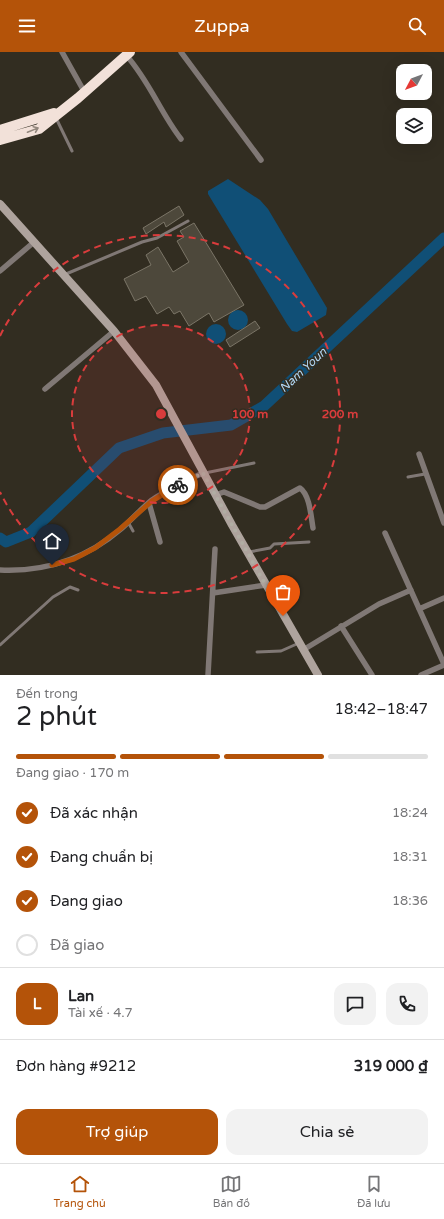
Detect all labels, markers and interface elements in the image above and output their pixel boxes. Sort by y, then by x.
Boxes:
icon: menu [16,15,38,37]
text: Zuppa [194,15,250,37]
icon: search [406,15,428,37]
north arrow [396,64,432,100]
map controls [396,64,432,144]
button: layers [396,108,432,144]
one-way arrow [27,126,39,134]
water label: Nam Youn [277,344,330,395]
centre of rings [154,407,168,421]
text: 100 m [232,407,268,421]
text: 200 m [322,407,358,421]
courier [158,465,198,505]
icon: bike [167,474,189,496]
pin [35,524,69,565]
icon: home [41,530,63,552]
pin [266,575,300,616]
icon: bag [272,581,294,603]
text: Đến trong [16,686,78,702]
text: 18:42–18:47 [335,700,428,718]
text: 2 phút [16,701,97,732]
text: Đang giao · 170 m [16,765,129,781]
icon: check [16,802,38,824]
text: Đã xác nhận [50,804,138,822]
text: 18:24 [392,805,428,821]
icon: check [16,846,38,868]
text: Đang chuẩn bị [50,848,153,866]
text: 18:31 [392,849,428,865]
icon: check [16,890,38,912]
text: Đang giao [50,892,123,910]
text: 18:36 [392,893,428,909]
text: Đã giao [50,936,104,954]
button: chat [334,983,376,1025]
button: phone [386,983,428,1025]
text: Lan [68,987,94,1005]
text: L [33,995,41,1013]
text: Tài xế · 4.7 [68,1005,133,1021]
text: Đơn hàng #9212 [16,1057,136,1075]
text: 319 000 ₫ [354,1057,428,1075]
button: Trợ giúp [16,1109,218,1155]
button: Chia sẻ [226,1109,428,1155]
tab: Trang chủ [54,1173,106,1210]
tab: Bản đồ [213,1173,250,1210]
tab: Đã lưu [357,1173,390,1210]

